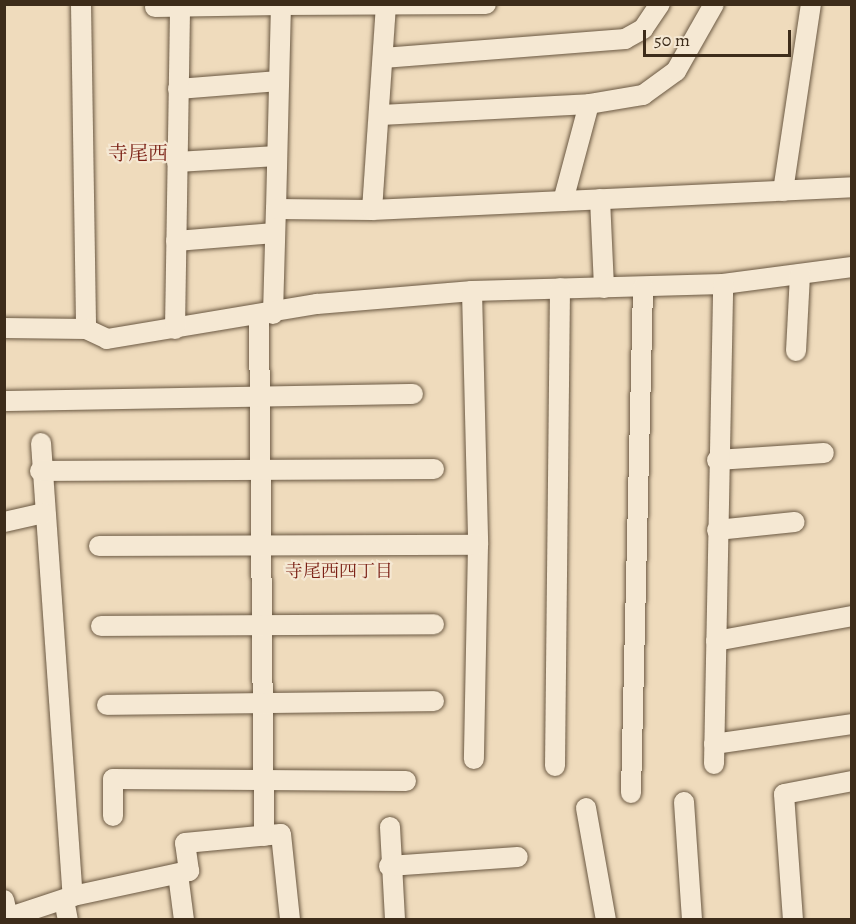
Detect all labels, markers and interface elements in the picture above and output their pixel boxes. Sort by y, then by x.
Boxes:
scale bar [646,18,794,56]
text: 50 m [654,28,690,52]
district label: 寺尾西 [108,141,168,165]
district label: 寺尾西四丁目 [285,560,393,582]

